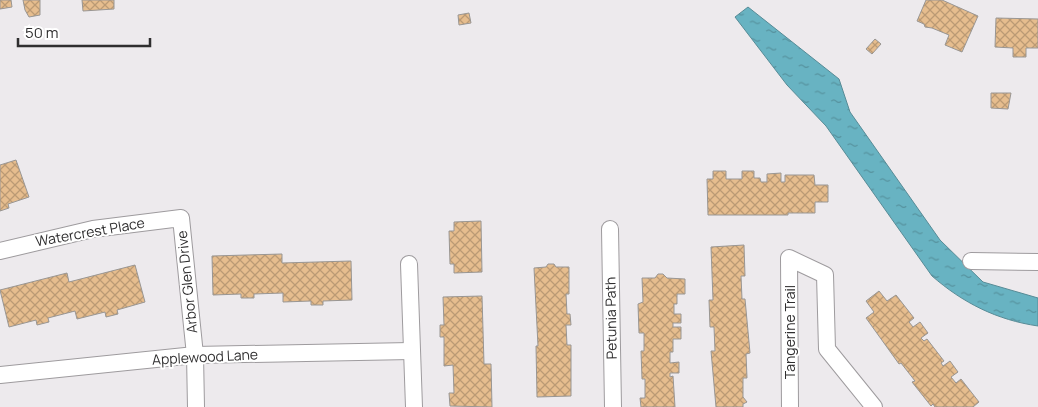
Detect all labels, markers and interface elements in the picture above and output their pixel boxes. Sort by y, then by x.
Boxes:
scale bar [18,15,150,47]
text: 50 m [25,22,59,43]
street label: Watercrest Place [34,213,146,250]
street label: Arbor Glen Drive [172,230,201,334]
street label: Petunia Path [600,277,621,359]
street label: Tangerine Trail [780,285,799,379]
street label: Applewood Lane [151,344,258,369]

